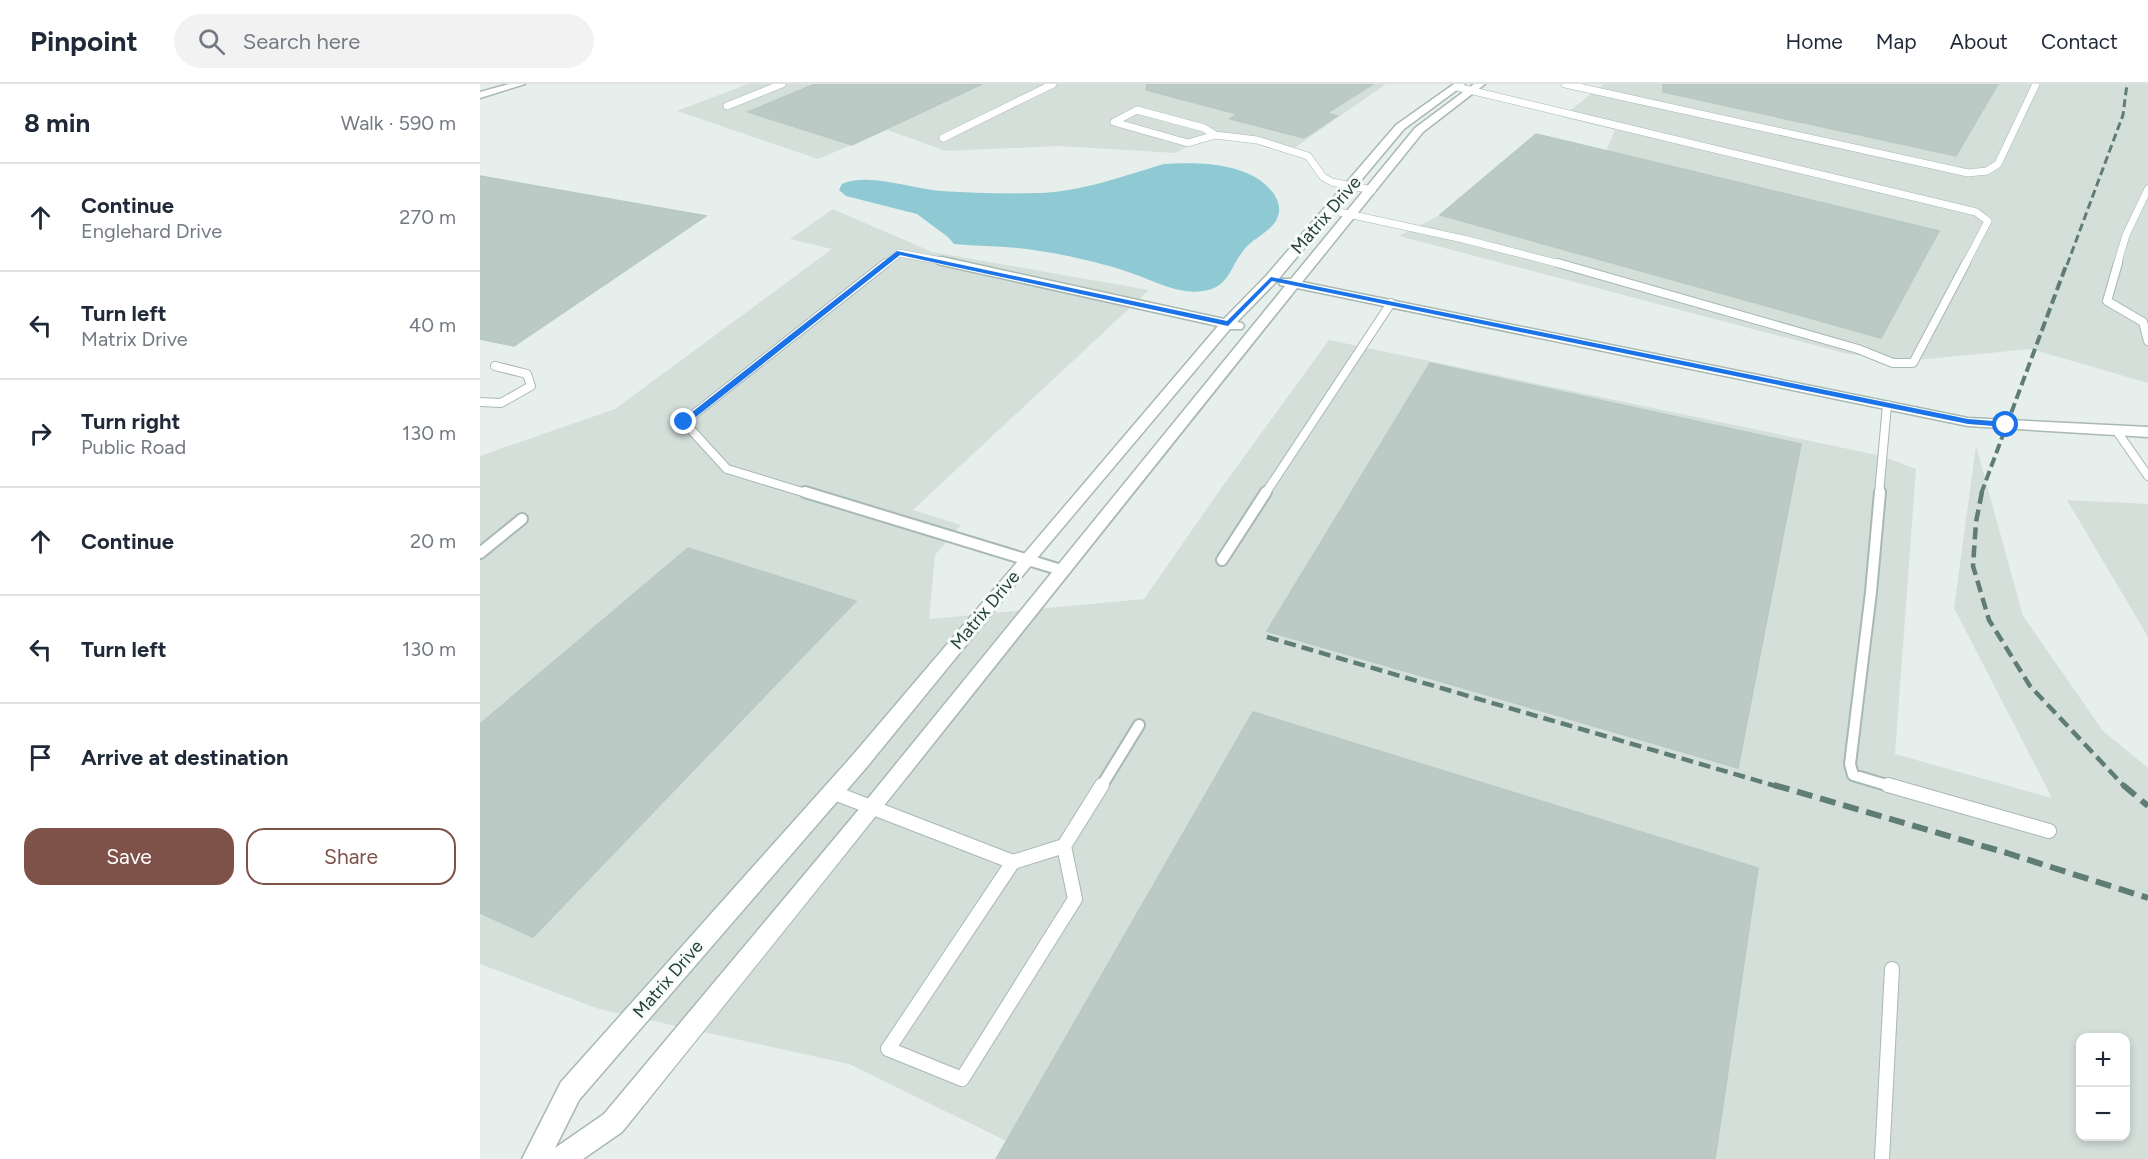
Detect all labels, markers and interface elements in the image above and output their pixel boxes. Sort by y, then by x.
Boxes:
search box [174,14,594,68]
text: Pinpoint [30,24,138,58]
icon: search [195,25,228,58]
text: Search here [243,28,360,55]
text: Home [1786,29,1843,54]
text: Map [1876,29,1917,54]
text: About [1950,29,2008,54]
text: Contact [2041,29,2118,54]
text: 8 min [24,107,90,139]
text: Walk · 590 m [341,111,456,135]
street label: Matrix Drive [1286,171,1366,258]
text: Continue [81,192,174,219]
icon: ahead [24,201,57,234]
text: 270 m [399,205,456,229]
text: Englehard Drive [81,219,222,243]
text: Turn left [81,300,167,327]
icon: left [24,309,57,342]
text: 40 m [409,313,456,337]
text: Matrix Drive [81,327,188,351]
text: Turn right [81,408,180,435]
route end [670,408,696,434]
route start [1992,411,2018,437]
icon: right [24,417,57,450]
text: 130 m [402,421,456,445]
text: Public Road [81,435,186,459]
icon: ahead [24,525,57,558]
text: Continue [81,528,174,555]
text: 20 m [410,529,456,553]
street label: Matrix Drive [946,566,1024,654]
icon: left [24,633,57,666]
text: Turn left [81,636,167,663]
text: 130 m [402,637,456,661]
icon: arrive [24,741,57,774]
text: Arrive at destination [81,744,289,771]
button: Save [24,828,234,885]
button: Share [246,828,456,885]
street label: Matrix Drive [628,935,708,1022]
map controls [2076,1033,2130,1141]
button: + [2076,1033,2130,1087]
button: − [2076,1087,2130,1141]

